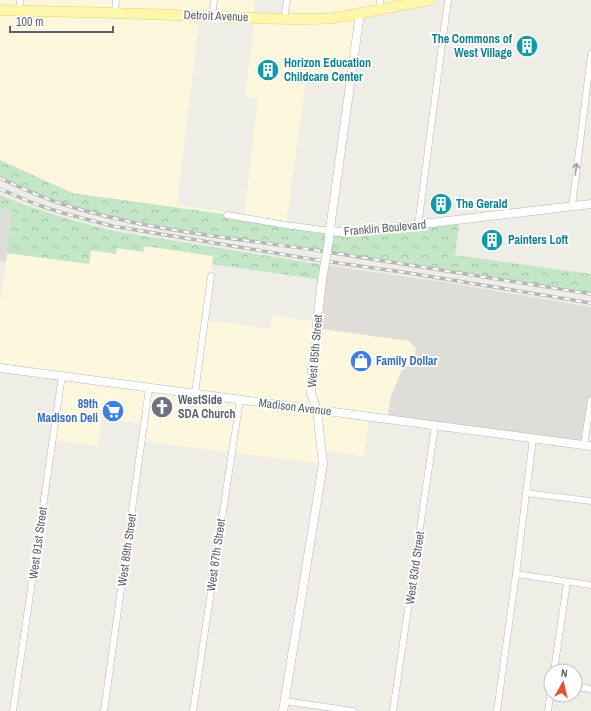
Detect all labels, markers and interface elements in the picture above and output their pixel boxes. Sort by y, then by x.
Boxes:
street label: Detroit Avenue [183,7,249,25]
scale bar [10,8,113,34]
text: 100 m [16,14,43,30]
place label: The Commons of West Village [432,31,513,61]
building icon: The Commons of West Village [514,33,540,59]
place label: Horizon Education Childcare Center [284,55,371,85]
building icon: Horizon Education Childcare Center [255,57,281,83]
one-way arrow [572,163,580,176]
building icon: The Gerald [428,191,454,217]
place label: The Gerald [456,196,507,212]
street label: Franklin Boulevard [343,216,427,240]
building icon: Painters Loft [479,227,505,253]
place label: Painters Loft [508,232,569,248]
street label: West 85th Street [304,314,326,388]
shop icon: Family Dollar [348,348,374,374]
place label: Family Dollar [376,353,437,369]
place label: WestSide SDA Church [178,392,236,422]
church icon: WestSide SDA Church [149,394,175,420]
street label: Madison Avenue [258,395,332,419]
place label: 89th Madison Deli [37,396,98,426]
supermarket icon: 89th Madison Deli [100,398,126,424]
street label: West 91st Street [25,506,51,580]
street label: West 89th Street [114,512,140,587]
street label: West 87th Street [203,517,229,592]
street label: West 83rd Street [402,530,428,606]
north arrow [543,663,583,703]
text: N [560,666,569,680]

